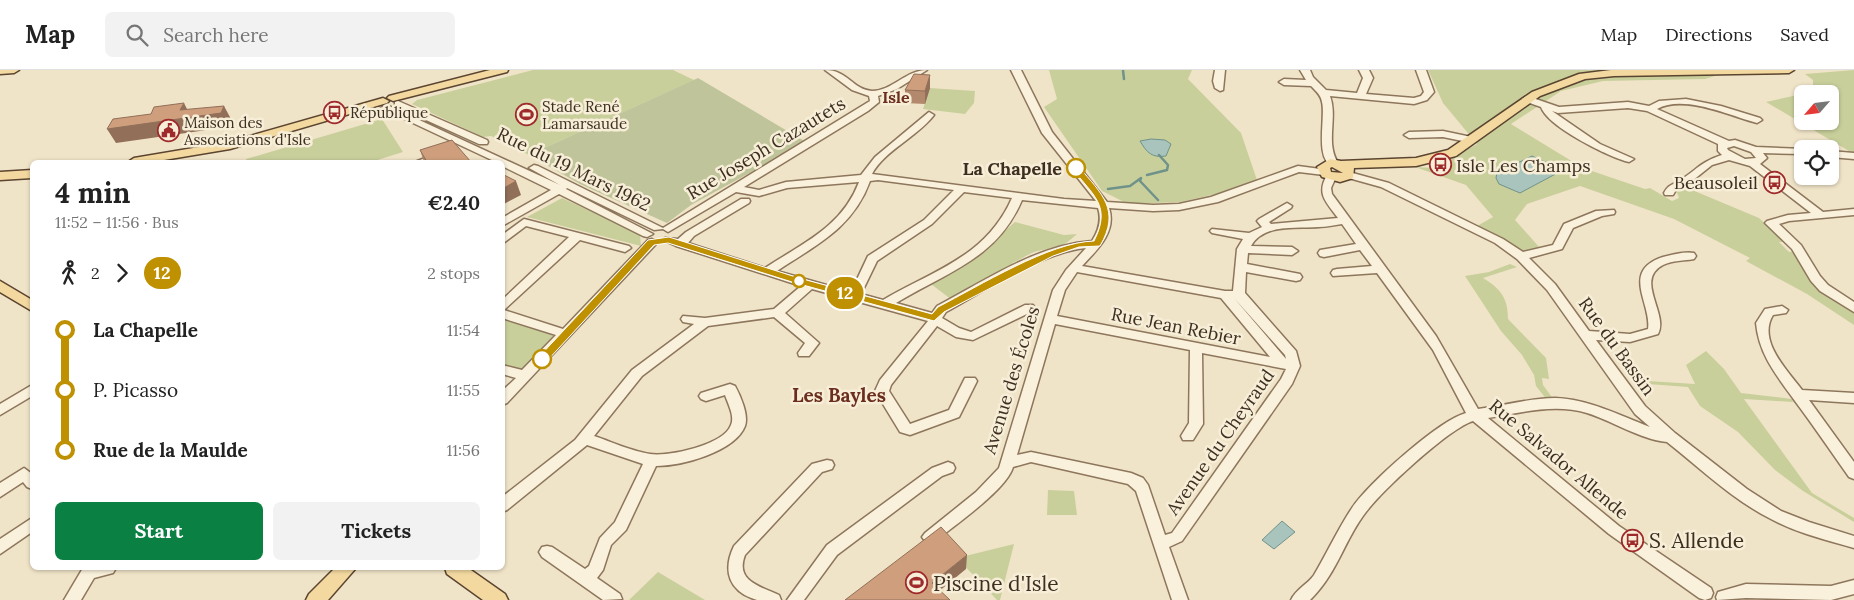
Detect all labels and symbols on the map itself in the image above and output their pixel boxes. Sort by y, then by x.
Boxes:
north arrow [1794,85,1839,130]
district label: Isle [882,87,910,107]
street label: Rue Joseph Cazautets [683,92,849,204]
place label: Stade René Lamarsaude [542,97,627,133]
bus stop icon: République [322,100,346,124]
place label: République [350,103,428,122]
sports icon: Stade René Lamarsaude [514,103,538,127]
place label: Maison des Associations d'Isle [183,113,311,149]
public building icon: Maison des Associations d'Isle [156,119,180,143]
street label: Rue du 19 Mars 1962 [493,122,655,216]
bus stop icon: Isle Les Champs [1428,153,1452,177]
place label: Isle Les Champs [1456,154,1591,177]
place label: La Chapelle [963,157,1062,180]
marker: La Chapelle [1066,158,1086,178]
bus stop icon: Beausoleil [1762,170,1786,194]
place label: Beausoleil [1674,171,1758,194]
unlabelled marker [792,274,806,288]
line badge: 12 [822,277,868,309]
street label: Rue du Bassin [1574,292,1660,400]
street label: Rue Jean Rebier [1109,302,1243,350]
street label: Avenue des Écoles [977,303,1044,458]
unlabelled marker [532,349,552,369]
street label: Avenue du Cheyraud [1160,364,1279,520]
district label: Les Bayles [792,383,886,407]
street label: Rue Salvador Allende [1485,394,1634,524]
place label: S. Allende [1649,527,1744,554]
bus stop icon: S. Allende [1621,528,1645,552]
place label: Piscine d'Isle [933,570,1059,597]
sports icon: Piscine d'Isle [905,571,929,595]

